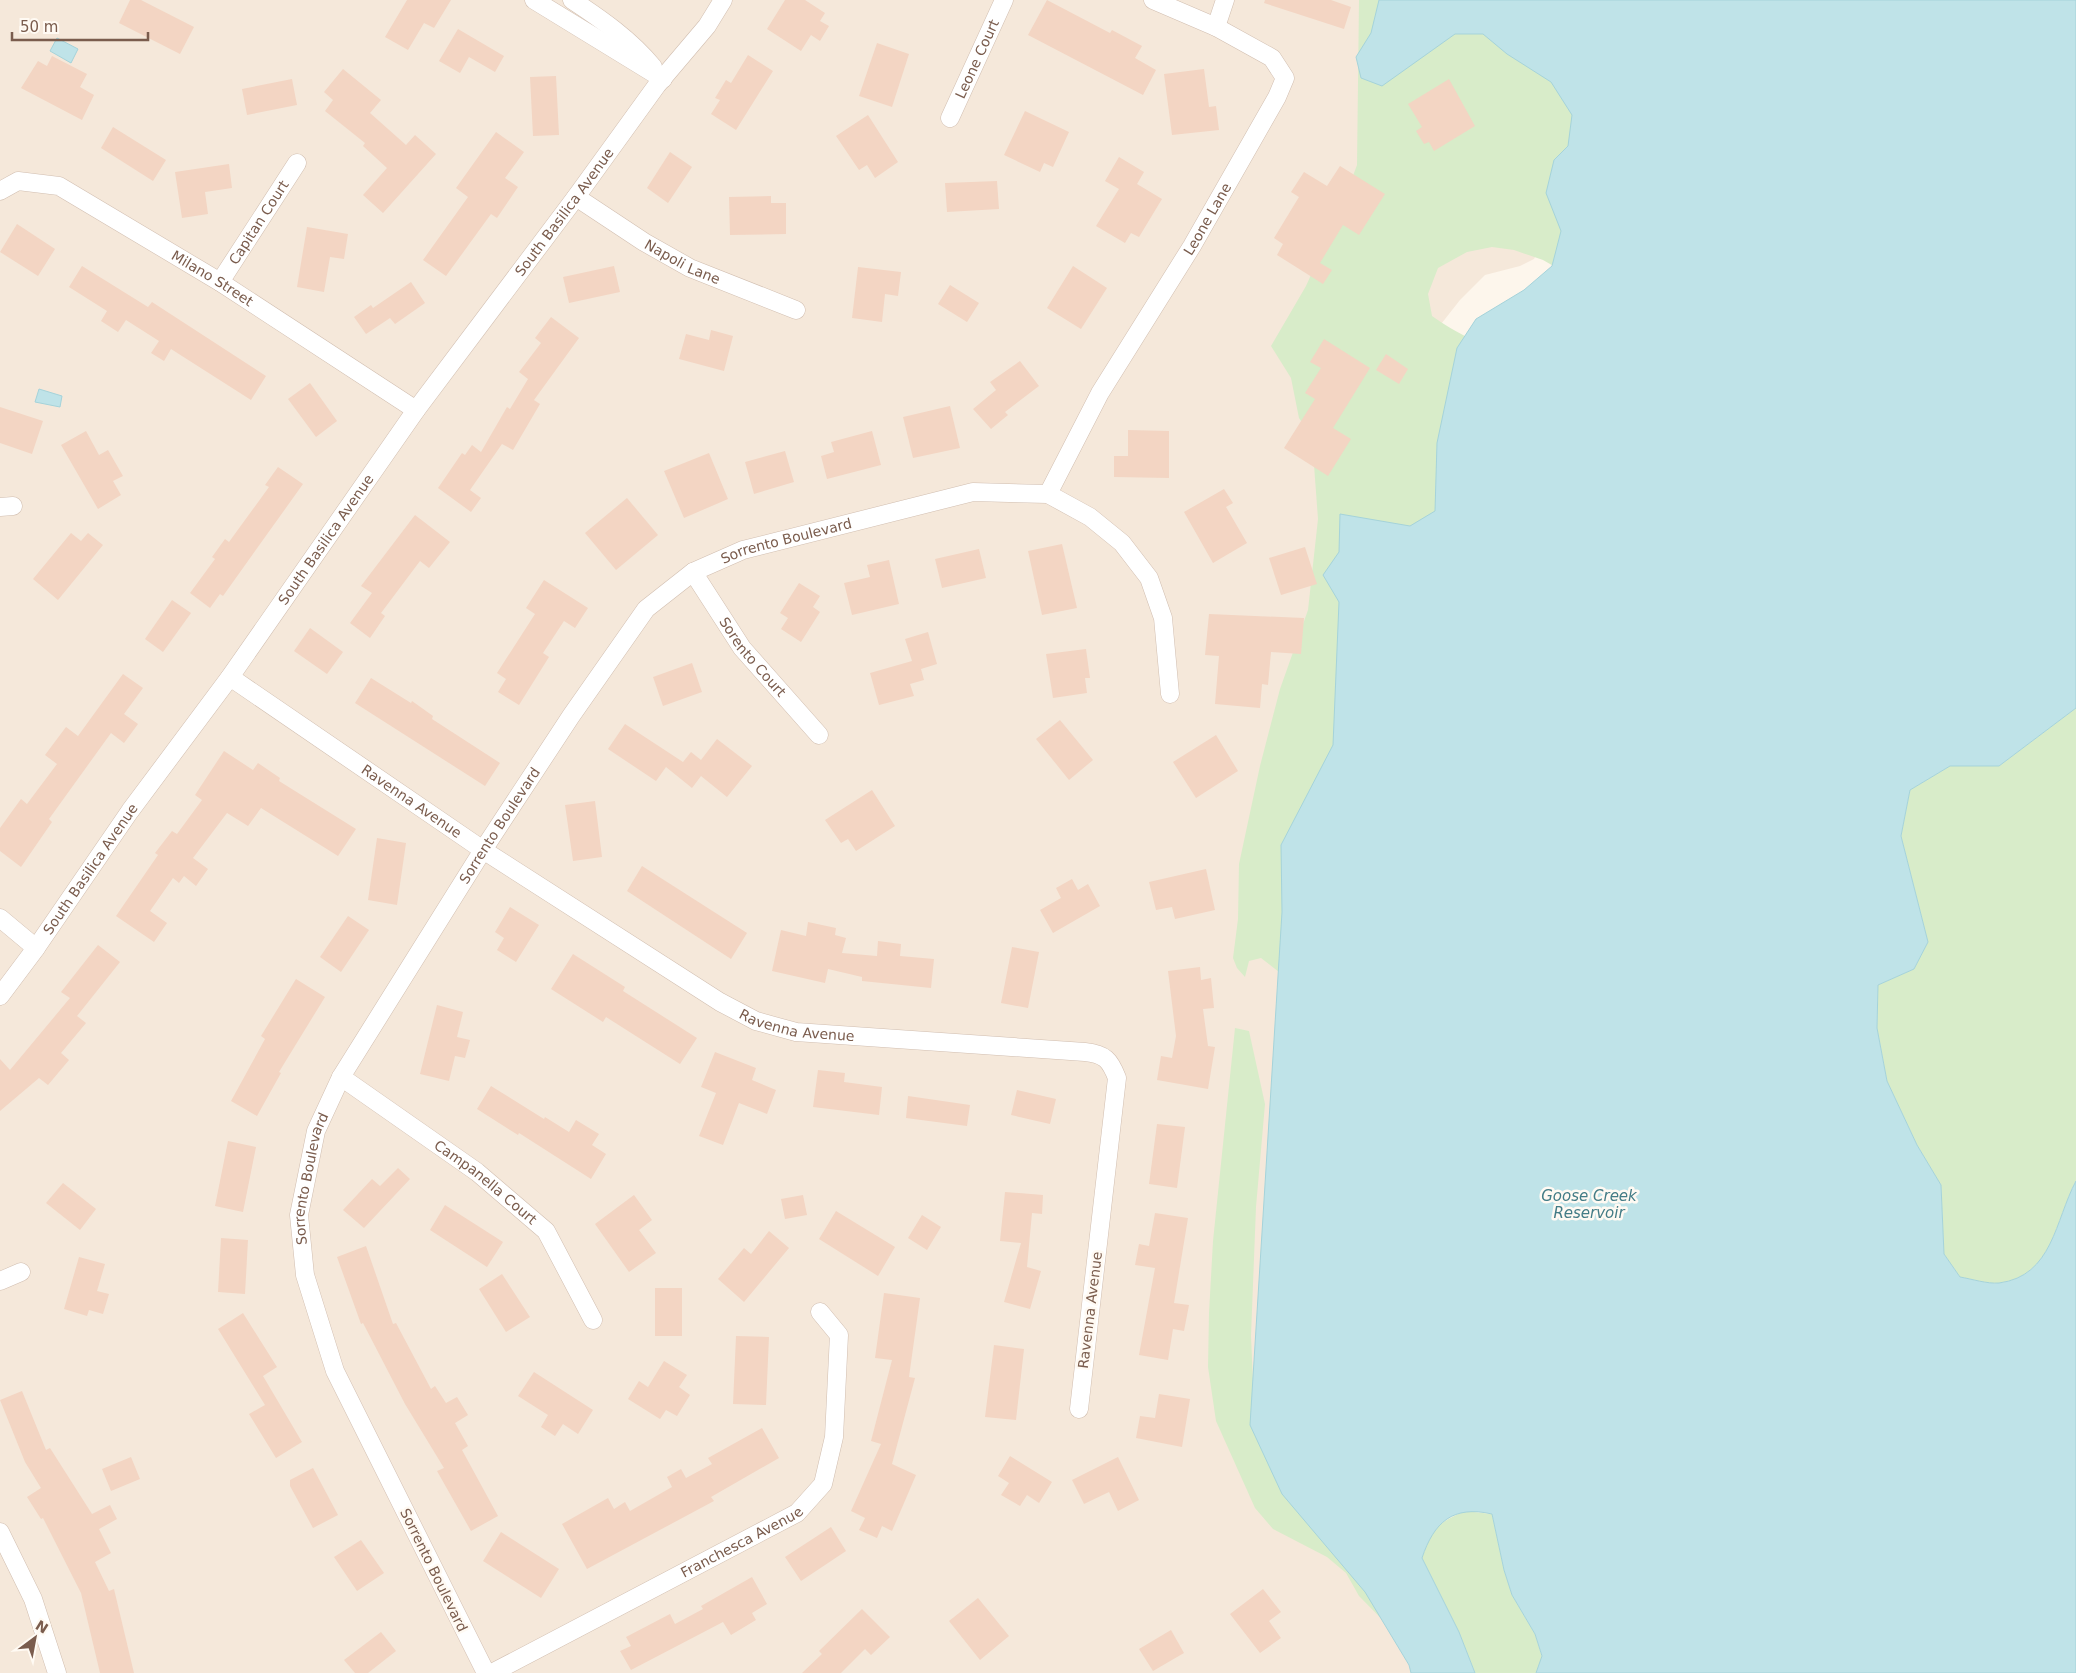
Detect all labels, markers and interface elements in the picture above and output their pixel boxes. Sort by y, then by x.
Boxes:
scale bar [12,10,149,42]
street label: Leone Court [952,16,1002,101]
text: 50 m [20,18,58,36]
street label: South Basilica Avenue [512,145,617,279]
street label: Capitan Court [225,177,292,267]
street label: Leone Lane [1180,180,1234,258]
street label: Napoli Lane [642,236,723,287]
street label: Milano Street [169,247,257,310]
street label: South Basilica Avenue [275,471,377,608]
street label: Sorrento Boulevard [718,515,853,567]
street label: Sorento Court [716,614,790,700]
street label: Ravenna Avenue [358,761,465,841]
street label: Sorrento Boulevard [456,764,543,887]
street label: South Basilica Avenue [40,800,141,937]
street label: Ravenna Avenue [737,1006,855,1044]
street label: Sorrento Boulevard [291,1110,331,1246]
street label: Campanella Court [431,1137,541,1228]
water label: Goose Creek Reservoir [1541,1187,1638,1222]
street label: Ravenna Avenue [1075,1251,1105,1369]
street label: Franchesca Avenue [678,1504,807,1581]
street label: Sorrento Boulevard [397,1506,471,1634]
north arrow [10,1613,60,1663]
text: N [33,1617,51,1637]

